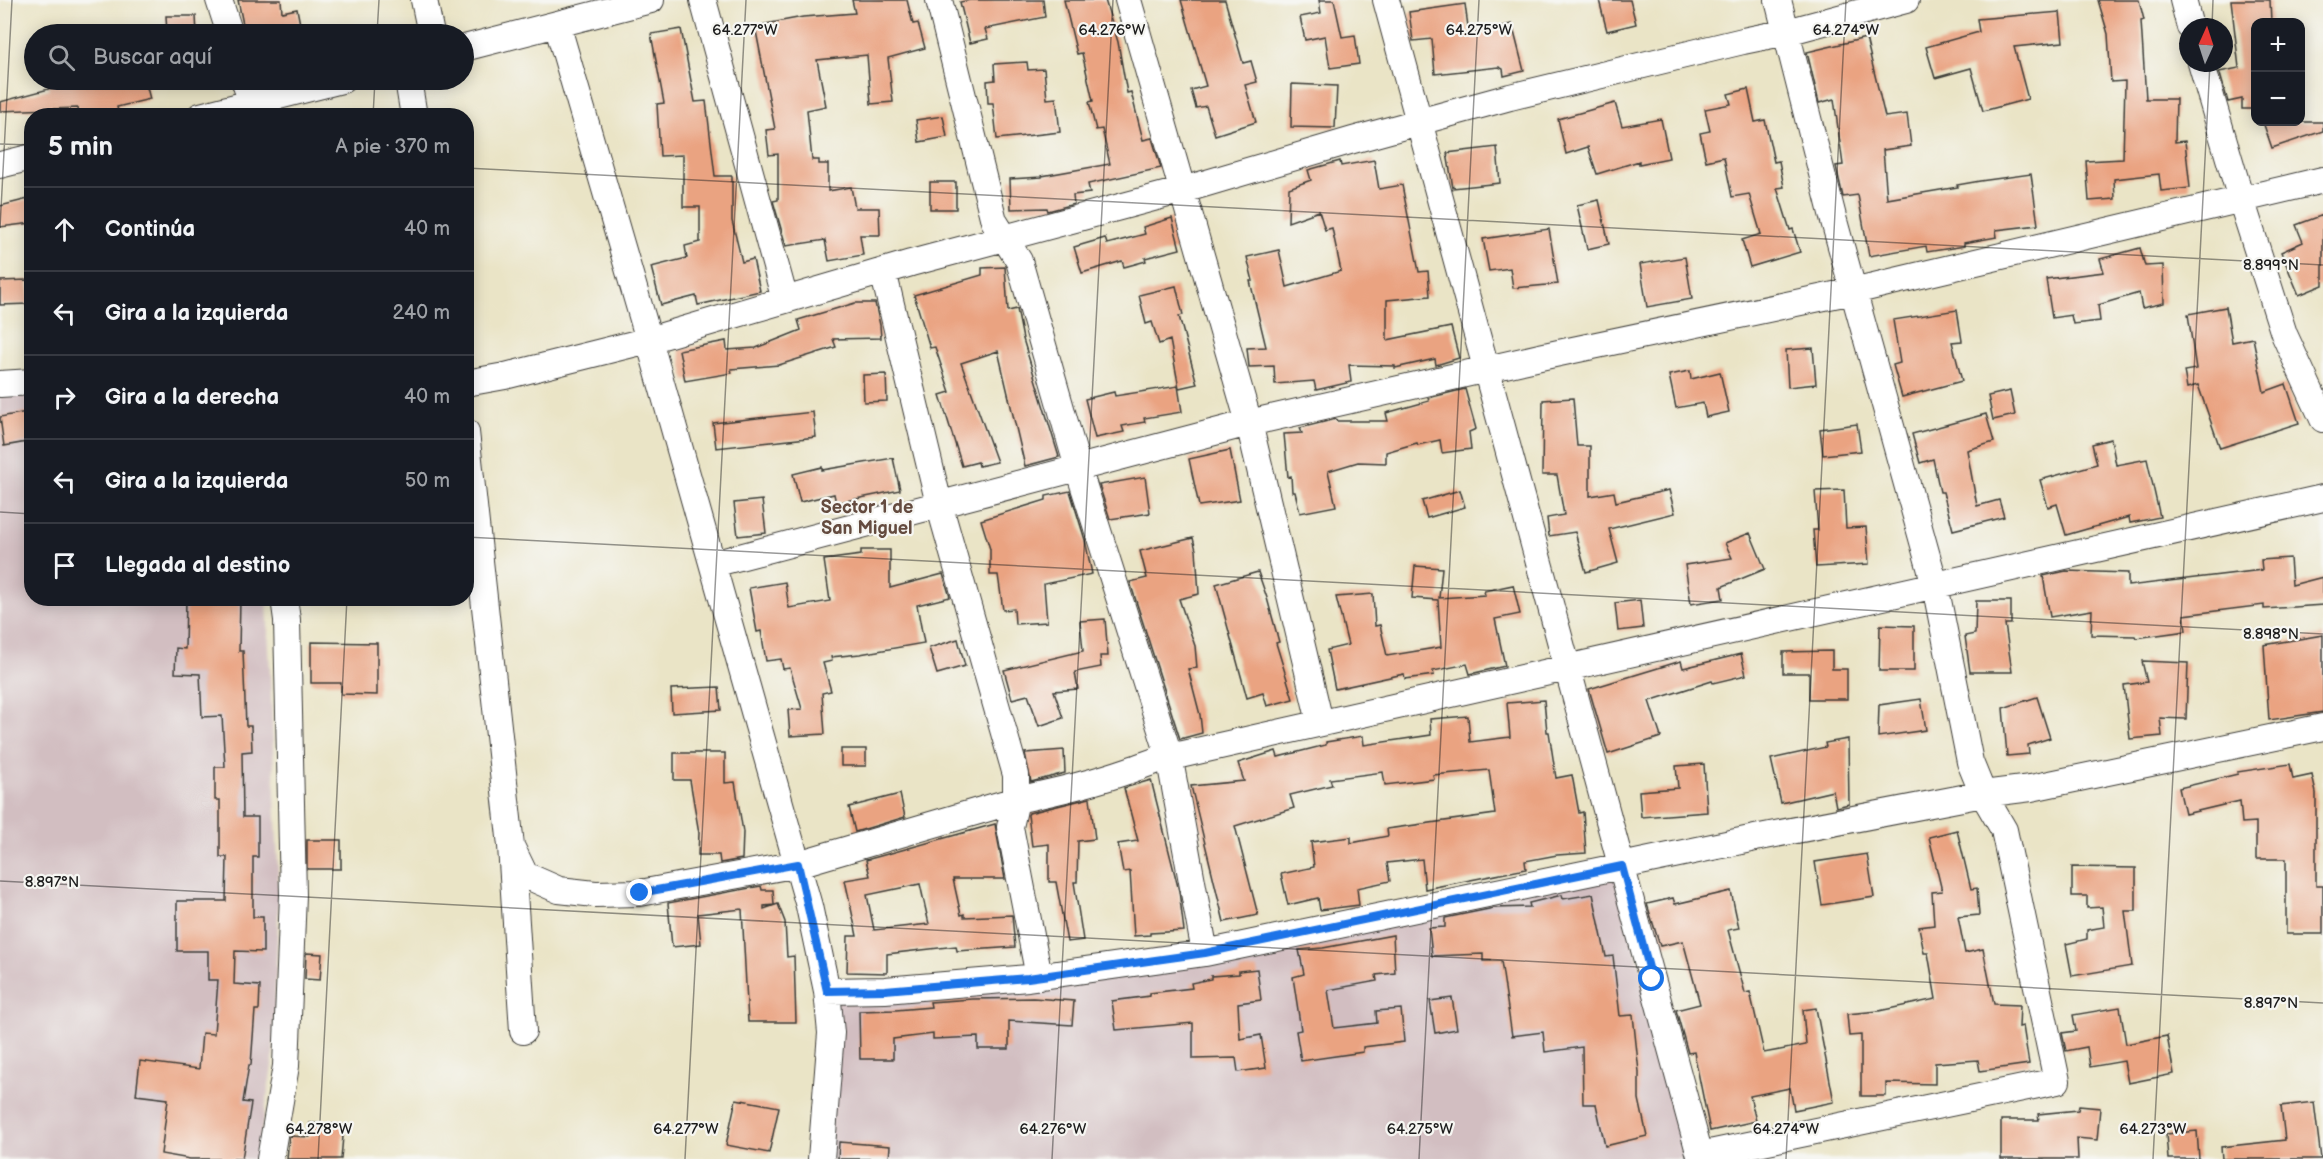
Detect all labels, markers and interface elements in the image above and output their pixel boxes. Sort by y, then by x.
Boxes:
north arrow [2179,18,2233,72]
map controls [2251,18,2305,126]
button: + [2251,18,2305,72]
text: 64.277°W [712,21,778,40]
text: 64.276°W [1079,21,1146,40]
text: 64.275°W [1446,21,1513,40]
text: 64.274°W [1813,21,1880,40]
search box [24,24,474,90]
icon: search [45,41,78,74]
text: Buscar aquí [93,44,212,71]
button: − [2251,72,2305,126]
text: 5 min [48,132,113,163]
text: A pie · 370 m [335,135,450,159]
icon: ahead [48,213,81,246]
text: Continúa [105,216,195,243]
text: 40 m [404,217,450,241]
text: 8.899°N [2243,256,2299,275]
icon: left [48,297,81,330]
text: Gira a la izquierda [105,300,289,327]
text: 240 m [393,301,450,325]
icon: right [48,381,81,414]
text: Gira a la derecha [105,384,279,411]
text: 40 m [404,385,450,409]
icon: left [48,465,81,498]
text: Gira a la izquierda [105,468,289,495]
text: 50 m [405,469,450,493]
district label: Sector 1 de San Miguel [821,497,913,539]
icon: arrive [48,549,81,582]
text: Llegada al destino [105,552,290,579]
text: 8.898°N [2243,625,2299,644]
text: 8.897°N [25,873,79,892]
route end [626,879,652,905]
route start [1638,965,1664,991]
text: 8.897°N [2244,994,2298,1013]
text: 64.278°W [286,1120,353,1139]
text: 64.277°W [653,1120,719,1139]
text: 64.276°W [1020,1120,1087,1139]
text: 64.275°W [1387,1120,1454,1139]
text: 64.274°W [1753,1120,1820,1139]
text: 64.273°W [2120,1120,2187,1139]

